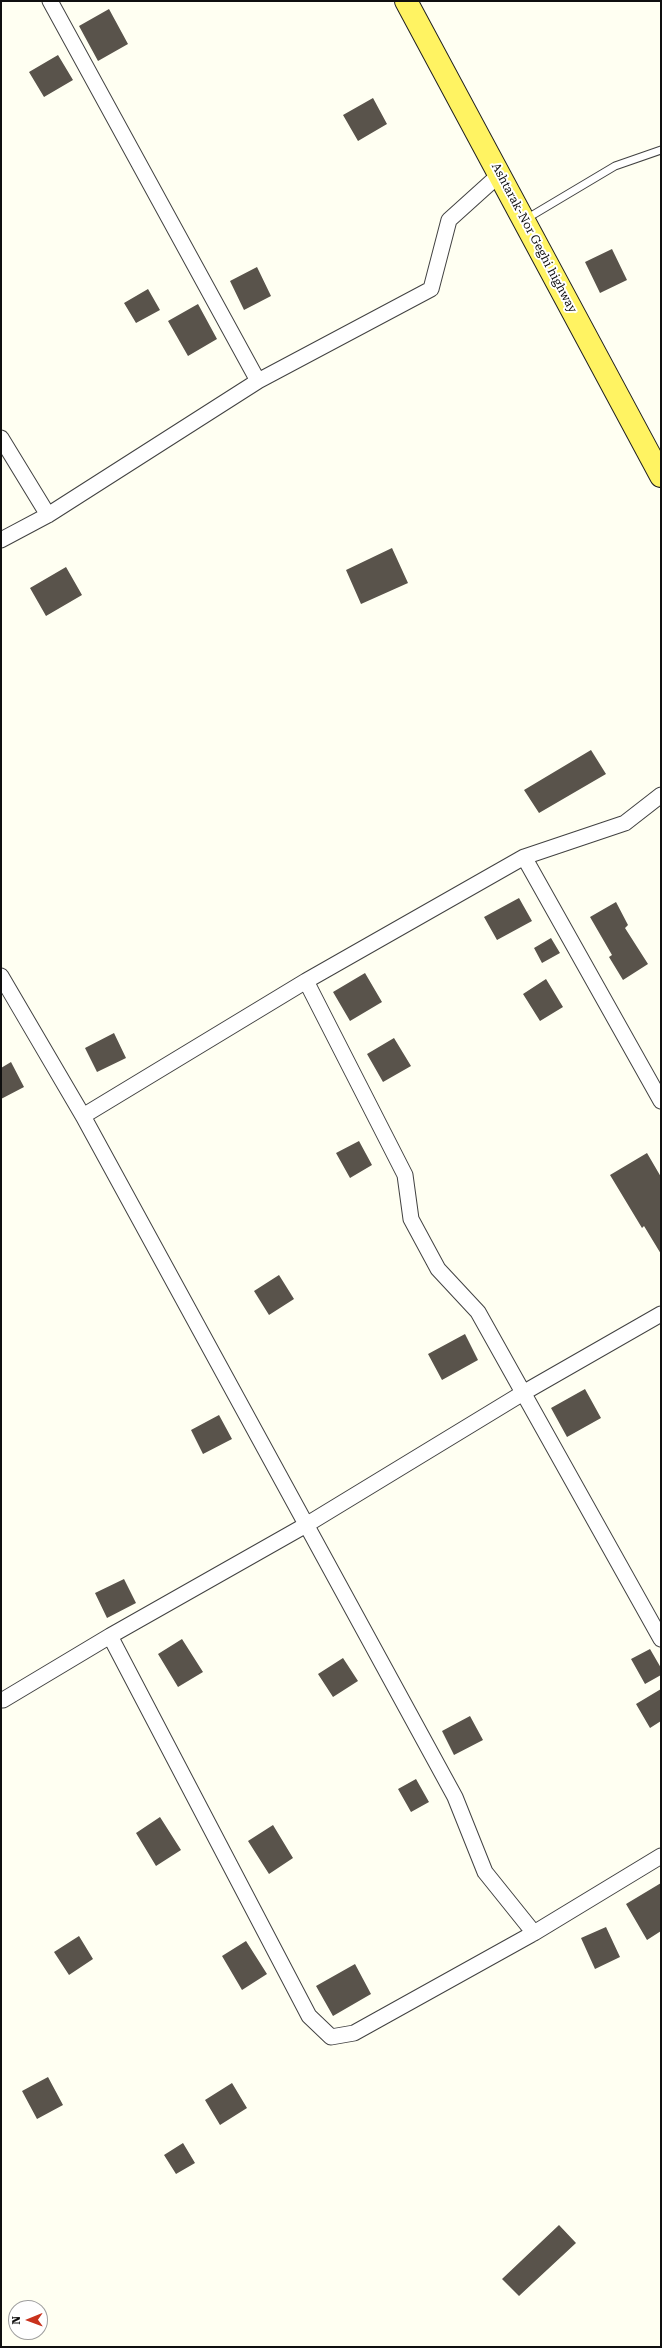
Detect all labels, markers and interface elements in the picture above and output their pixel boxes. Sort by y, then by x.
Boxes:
street label: Ashtarak-Nor Geghi highway [488,160,580,316]
north arrow [8,2300,48,2340]
text: N [10,2316,23,2325]

